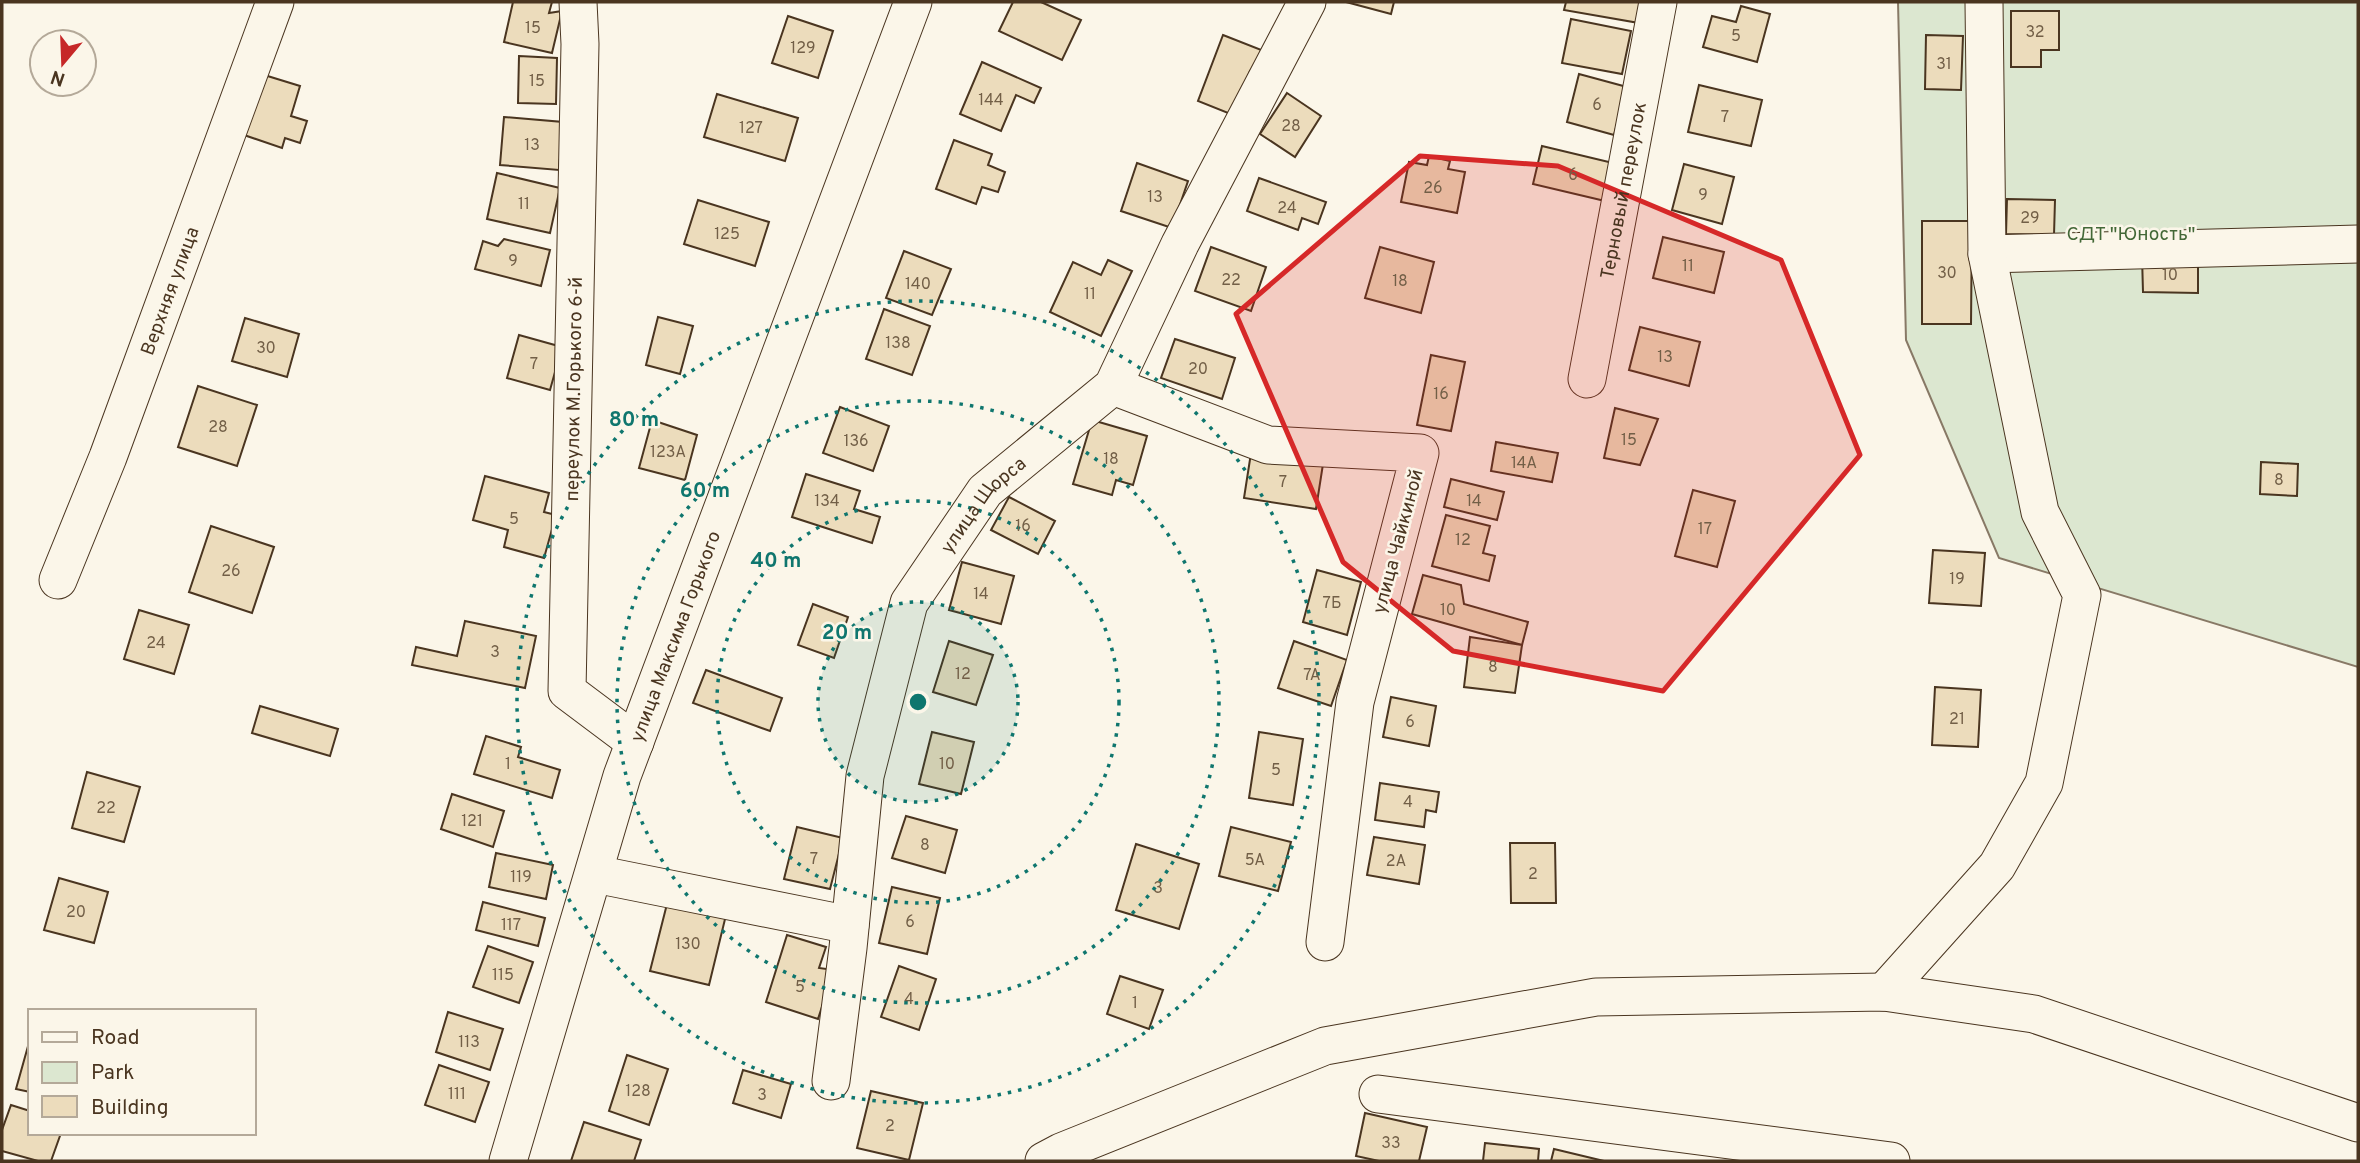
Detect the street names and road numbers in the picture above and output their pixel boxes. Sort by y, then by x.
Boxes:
street label: Терновый переулок [1596,100,1653,281]
street label: Верхняя улица [136,224,205,359]
street label: переулок М.Горького 6-й [561,276,589,502]
street label: улица Щорса [936,452,1032,559]
street label: улица Чайкиной [1368,467,1430,616]
street label: улица Максима Горького [626,528,727,746]

